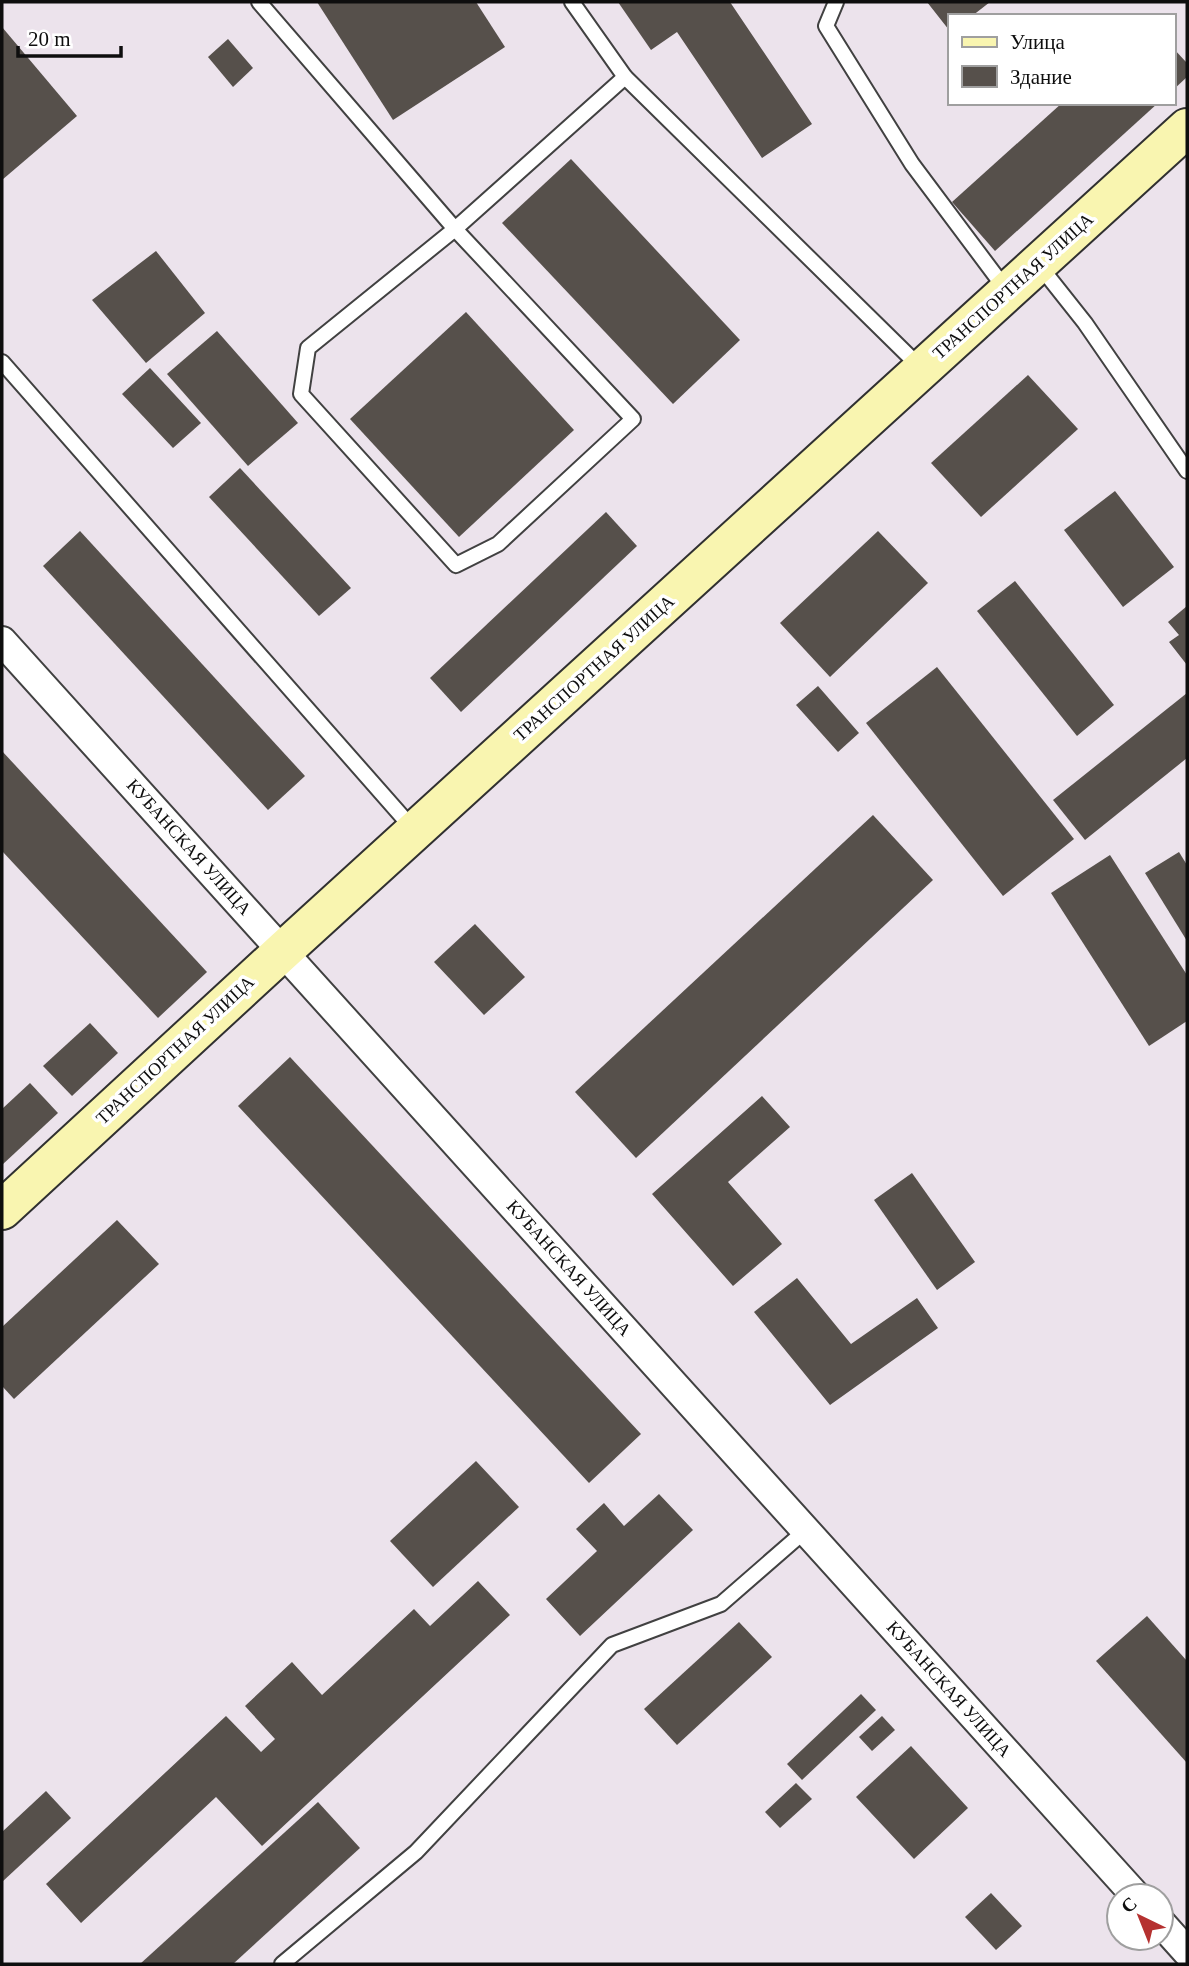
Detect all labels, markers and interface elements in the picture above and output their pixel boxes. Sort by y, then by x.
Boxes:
scale bar [18,14,121,58]
legend [948,14,1175,105]
text: 20 m [28,27,71,51]
text: Улица [1010,30,1065,54]
text: Здание [1010,65,1072,89]
street label: ТРАНСПОРТНАЯ УЛИЦА [929,209,1097,363]
street label: ТРАНСПОРТНАЯ УЛИЦА [510,591,678,745]
street label: КУБАНСКАЯ УЛИЦА [123,775,255,919]
street label: ТРАНСПОРТНАЯ УЛИЦА [92,972,258,1128]
street label: КУБАНСКАЯ УЛИЦА [503,1196,635,1340]
street label: КУБАНСКАЯ УЛИЦА [883,1617,1015,1761]
north arrow [1105,1882,1175,1952]
text: С [1117,1893,1141,1917]

